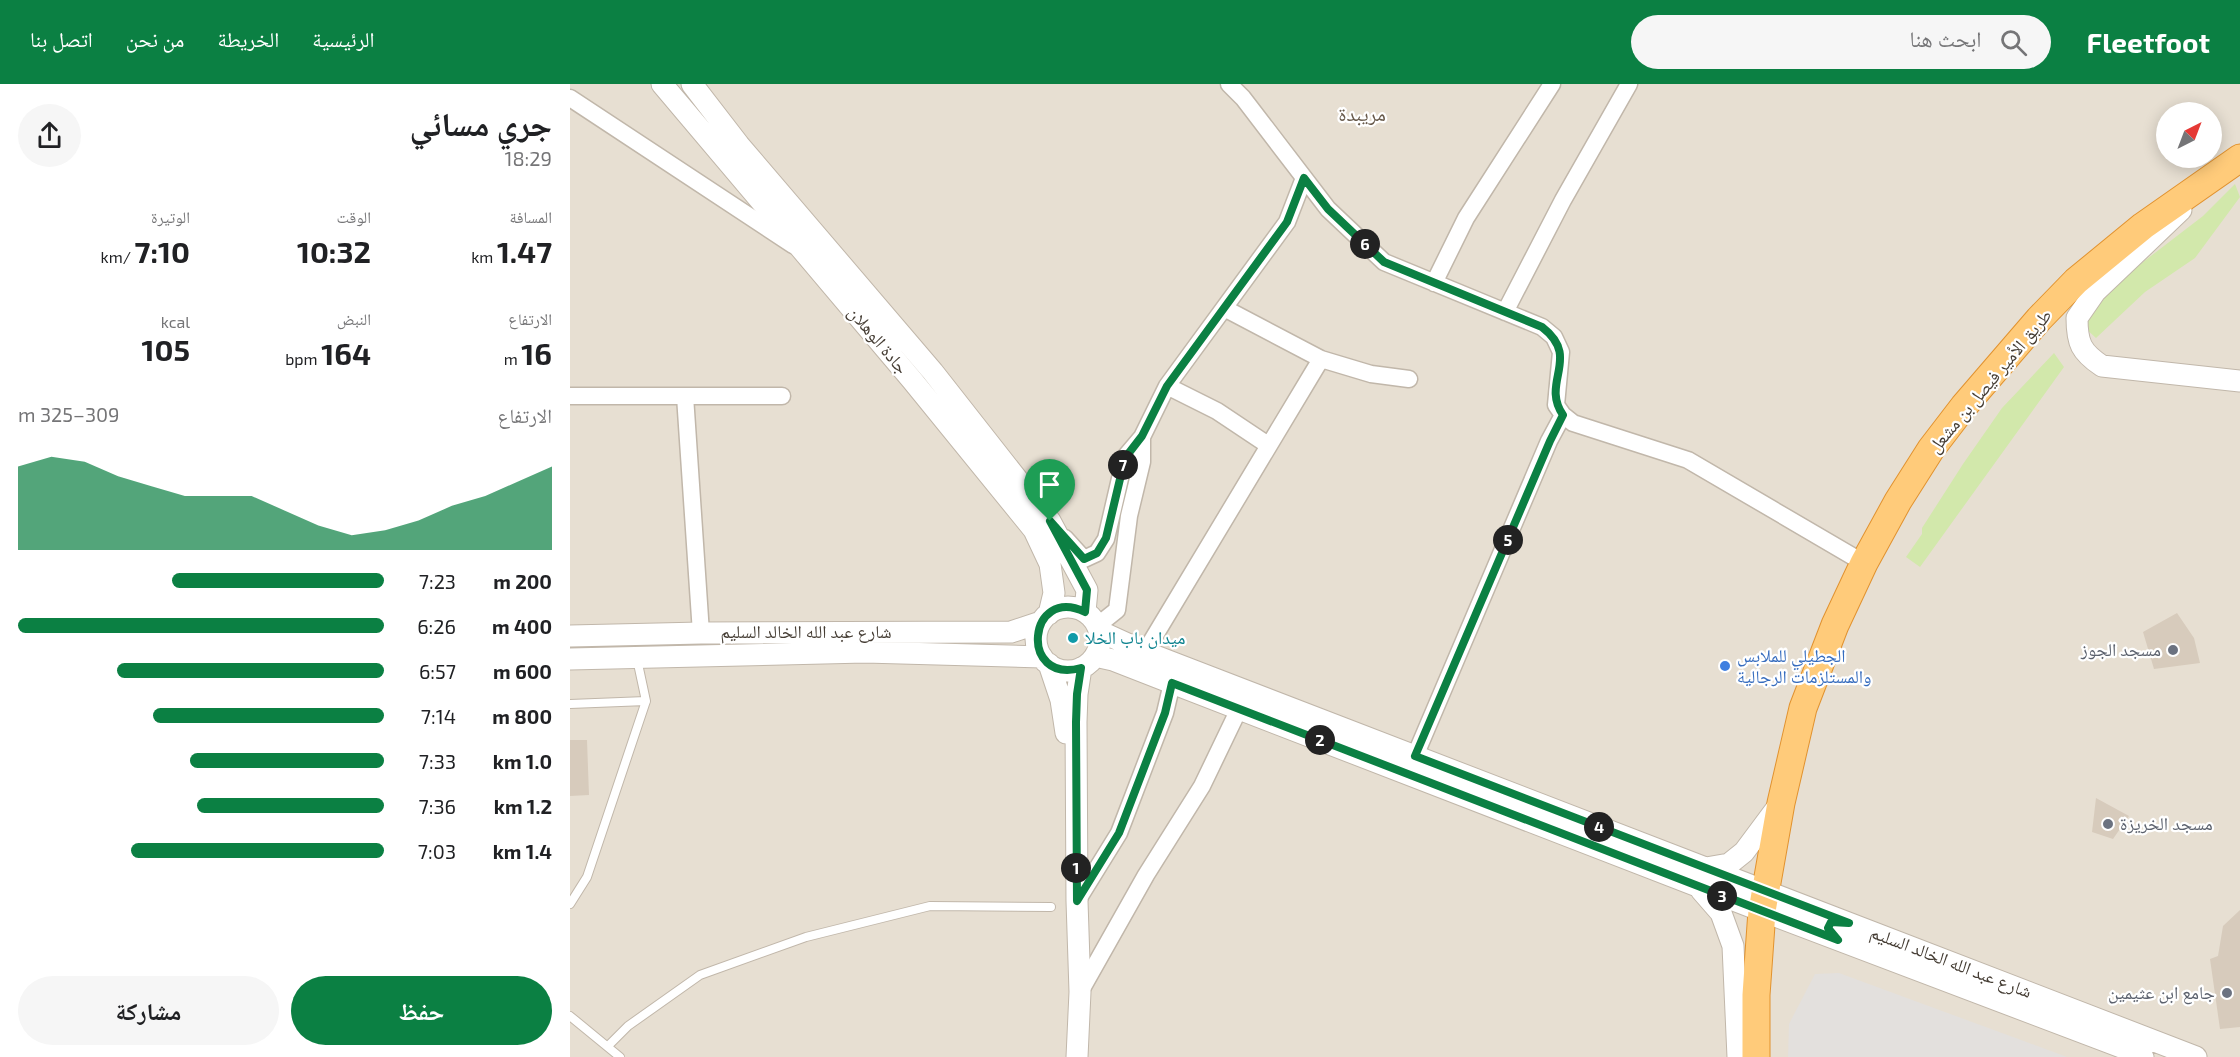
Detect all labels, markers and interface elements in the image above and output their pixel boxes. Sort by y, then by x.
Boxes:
search box [1631,15,2051,69]
text: ابحث هنا [1910,25,1982,51]
text: Fleetfoot [2087,25,2210,59]
text: اتصل بنا [30,26,93,51]
text: من نحن [126,26,184,51]
text: الخريطة [217,26,279,51]
text: الرئيسية [312,26,375,51]
icon: search [1997,26,2030,59]
district label: مريبدة [1338,101,1386,126]
north arrow [2156,102,2222,168]
map controls [2156,102,2222,168]
text: جري مسائي [409,103,552,143]
button: share [18,104,81,167]
text: 18:29 [505,146,552,170]
text: الوتيرة [151,207,190,226]
text: الوقت [337,207,371,226]
text: المسافة [510,207,552,226]
pin: 6 [1350,229,1380,259]
text: 7:10 [135,233,190,269]
text: 10:32 [297,233,371,269]
text: 1.47 [497,233,552,269]
text: 6 [1360,234,1370,253]
text: /km [101,247,135,266]
text: km [471,247,497,266]
street label: جادة الوهلان [843,301,914,378]
street label: طريق الأمير فيصل بن مشعل [1923,304,2057,457]
text: النبض [337,309,371,328]
text: الارتفاع [508,309,552,328]
text: kcal [161,312,190,331]
text: 105 [142,331,190,367]
text: 164 [321,335,371,371]
text: 16 [521,335,552,371]
text: bpm [285,349,321,368]
text: m [504,349,521,368]
text: 309–325 m [18,402,120,426]
text: الارتفاع [497,403,552,427]
pin: 7 [1108,450,1138,480]
text: 7 [1119,455,1127,474]
pin [1024,459,1075,521]
icon: arrive [1033,468,1066,501]
pin: 5 [1493,525,1523,555]
text: 5 [1504,530,1512,549]
text: 7:23 [419,569,456,593]
text: 200 m [493,569,552,593]
text: 6:26 [417,614,456,638]
text: 400 m [492,614,552,638]
street label: شارع عبد الله الخالد السليم [720,620,892,644]
place label: ميدان باب الخلا [1085,626,1186,649]
marker: ميدان باب الخلا [1066,631,1080,645]
place label: مسجد الجوز [2080,638,2161,660]
marker: مسجد الجوز [2166,643,2180,657]
place label: الجطيلي للملابس والمستلزمات الرجالية [1737,644,1872,687]
text: 6:57 [419,659,456,683]
text: 600 m [493,659,552,683]
marker: الجطيلي للملابس والمستلزمات الرجالية [1718,659,1732,673]
text: 7:14 [421,704,456,728]
text: 800 m [492,704,552,728]
pin: 2 [1305,725,1335,755]
text: 2 [1315,730,1325,749]
text: 7:33 [419,749,456,773]
text: 1.0 km [493,749,552,773]
text: 7:36 [418,794,456,818]
text: 1.2 km [494,794,552,818]
pin: 4 [1584,812,1614,842]
place label: مسجد الخريزة [2120,812,2213,834]
text: 4 [1594,817,1604,836]
marker: مسجد الخريزة [2101,817,2115,831]
text: 7:03 [418,839,456,863]
text: 1.4 km [493,839,552,863]
pin: 1 [1061,853,1091,883]
text: 1 [1073,858,1079,877]
pin: 3 [1707,881,1737,911]
text: 3 [1717,886,1727,905]
street label: شارع عبد الله الخالد السليم [1867,920,2035,1004]
button: مشاركة [18,976,279,1045]
button: حفظ [291,976,552,1045]
place label: جامع ابن عثيمين [2108,981,2215,1005]
marker: جامع ابن عثيمين [2220,986,2234,1000]

